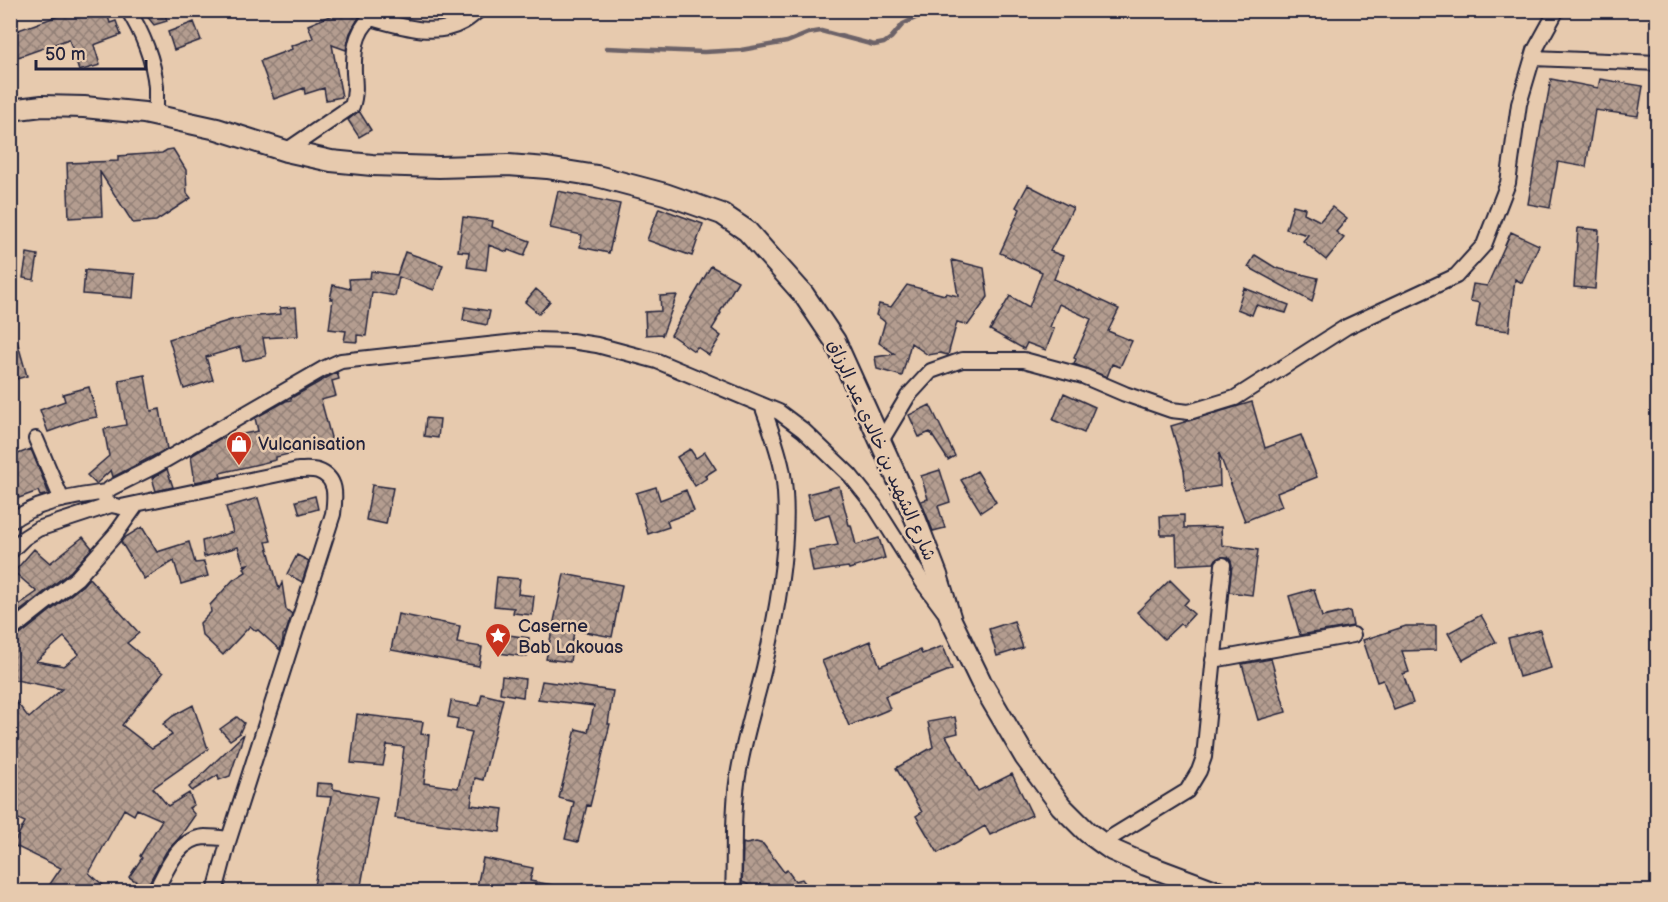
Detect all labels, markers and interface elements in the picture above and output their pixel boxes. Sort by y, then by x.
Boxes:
scale bar [36,33,146,71]
text: 50 m [45,44,86,65]
street label: شارع الشهيد بن خالدي عبد الرزاق [821,336,940,565]
shop icon: Vulcanisation [224,429,254,467]
place label: Vulcanisation [258,434,366,455]
place label: Caserne Bab Lakouas [518,616,623,658]
place icon: Caserne Bab Lakouas [483,621,513,659]

